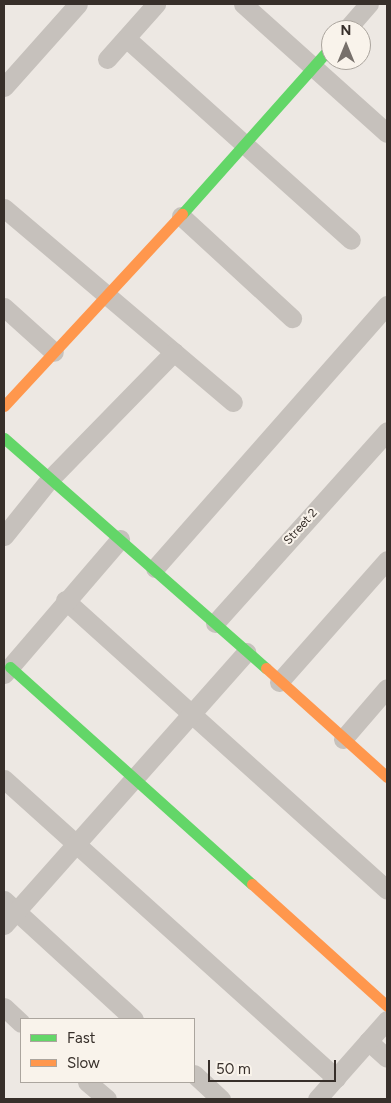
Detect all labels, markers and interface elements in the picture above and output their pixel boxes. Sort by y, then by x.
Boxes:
north arrow [321,20,371,70]
text: N [341,22,351,39]
street label: Street 2 [281,506,321,548]
legend [20,1018,195,1083]
text: Fast [67,1029,95,1047]
scale bar [211,1050,338,1082]
text: Slow [67,1054,100,1072]
text: 50 m [216,1060,251,1078]

